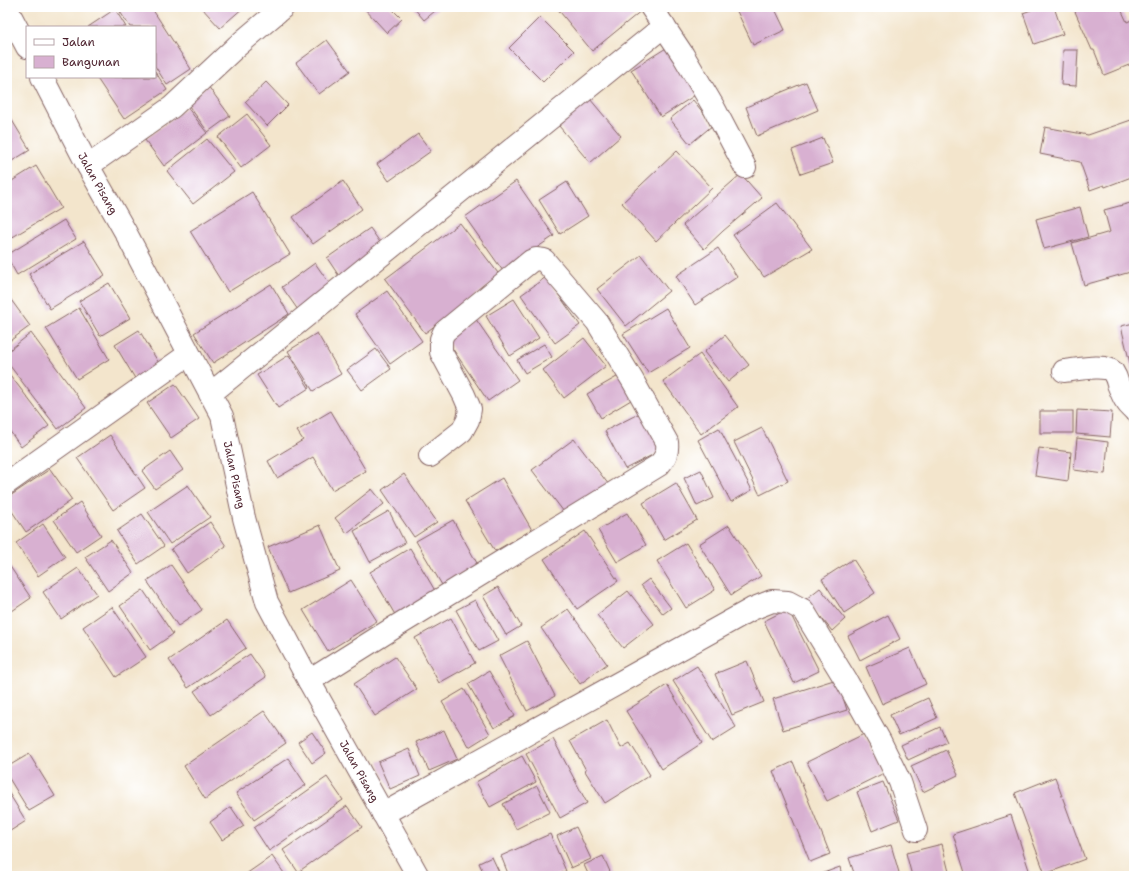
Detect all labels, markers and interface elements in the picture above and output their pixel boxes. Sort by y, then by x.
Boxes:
legend [26,26,156,78]
text: Jalan [62,34,95,50]
text: Bangunan [62,54,120,70]
street label: Jalan Pisang [74,150,121,217]
street label: Jalan Pisang [220,440,249,510]
street label: Jalan Pisang [336,738,382,805]

